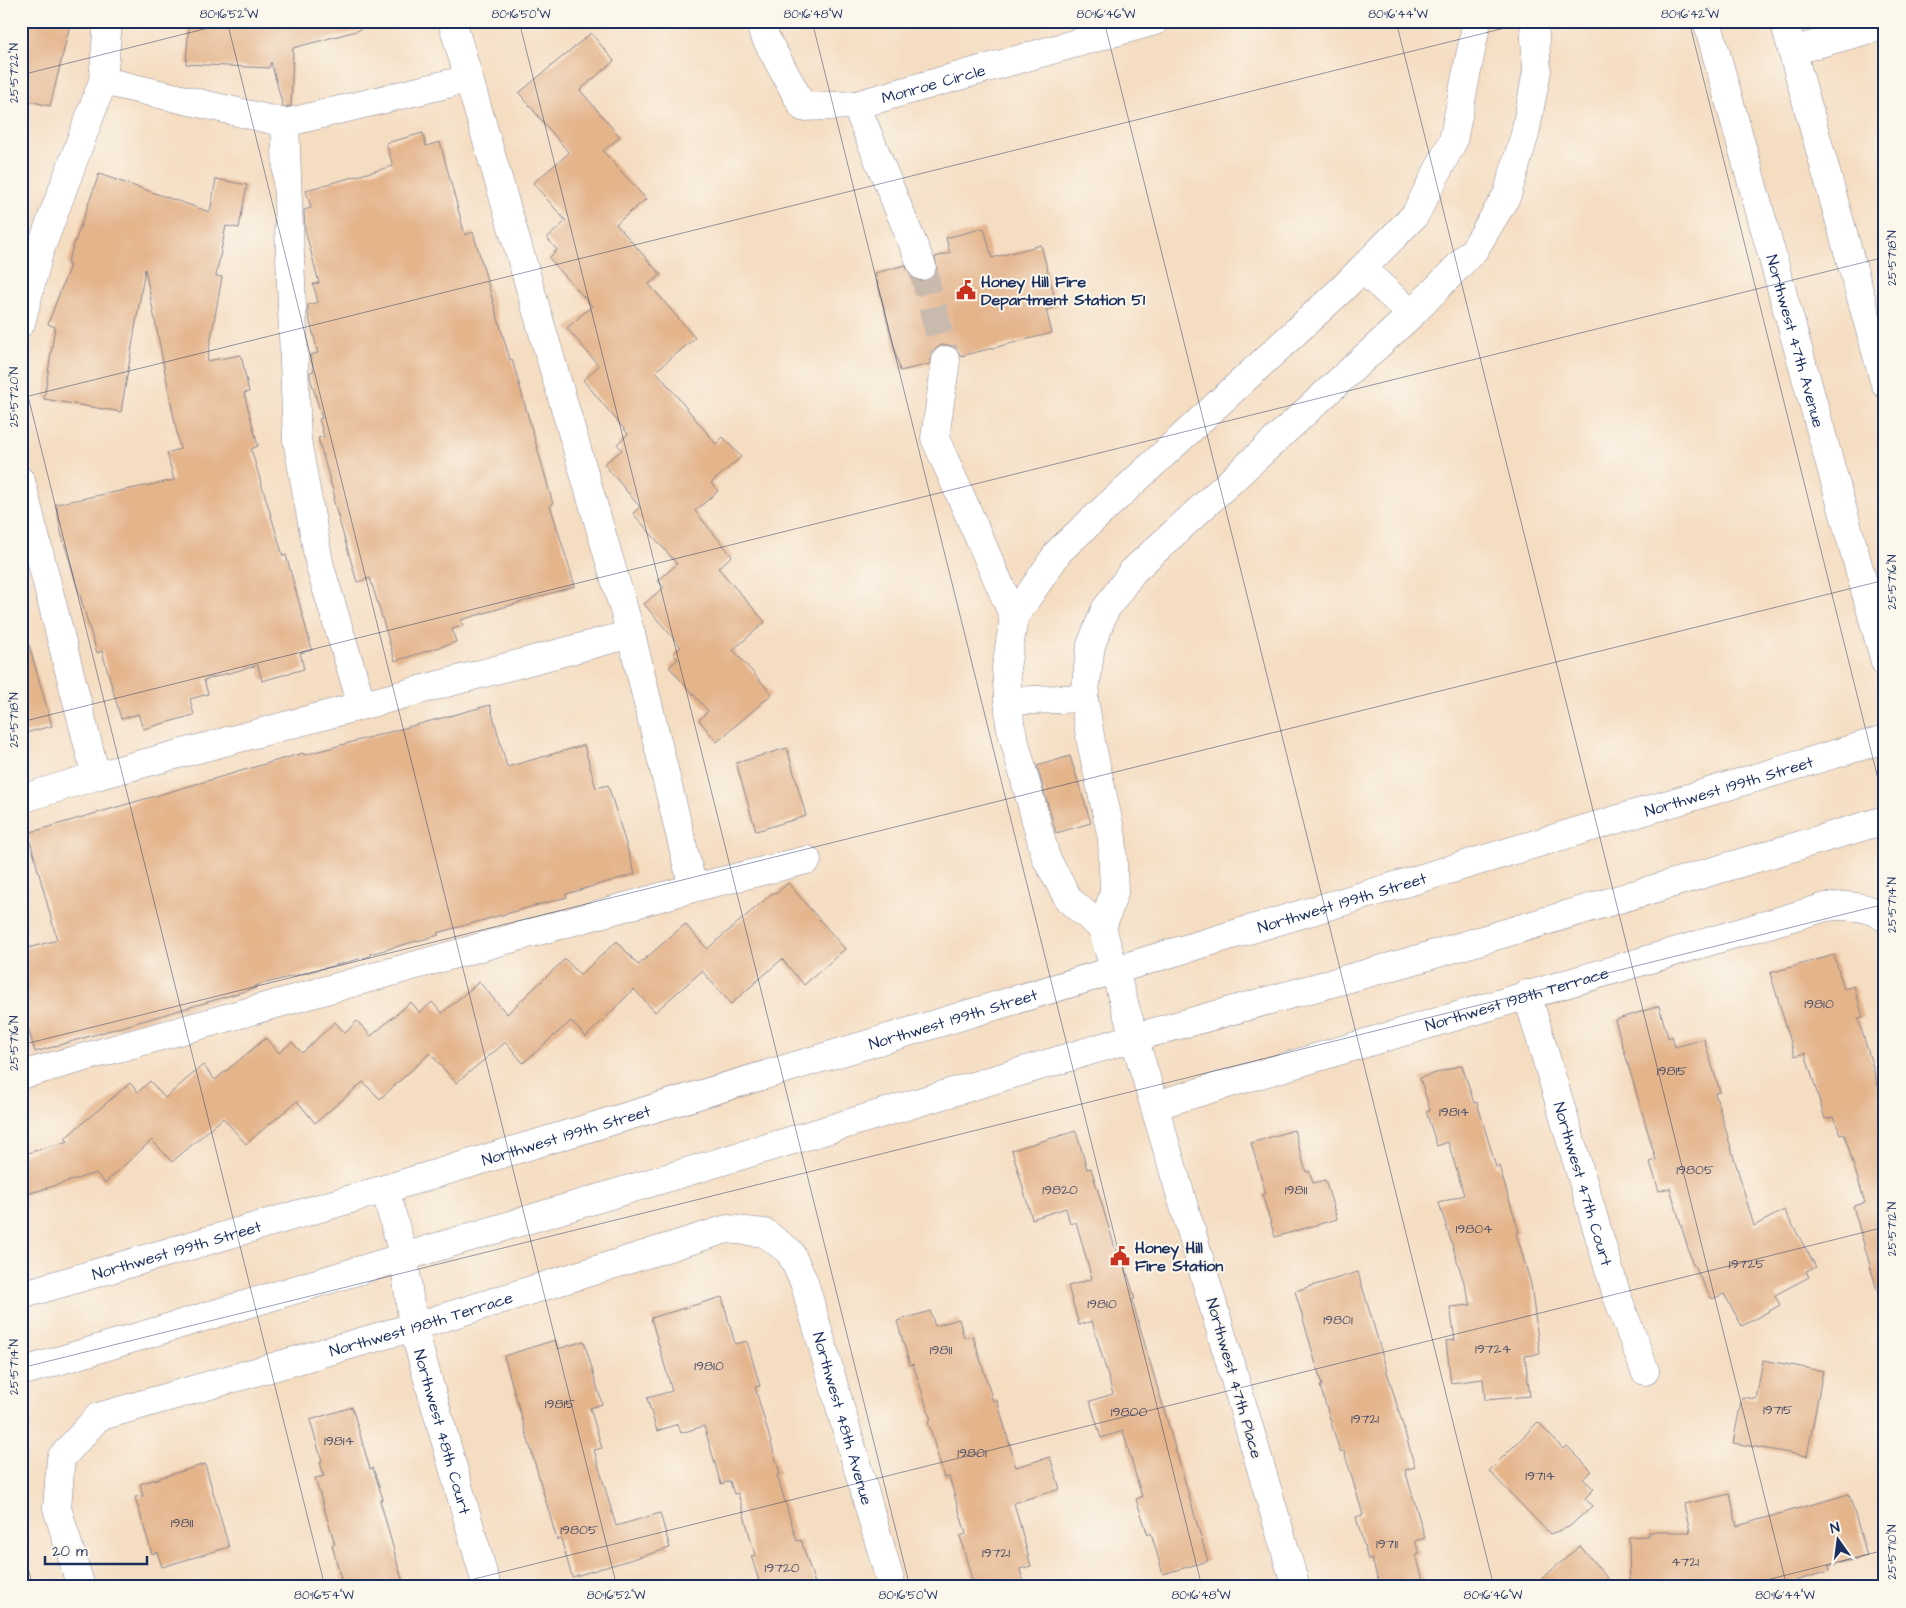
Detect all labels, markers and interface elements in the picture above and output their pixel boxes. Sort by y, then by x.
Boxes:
text: 80°16'52"W [200,6,259,23]
text: 80°16'50"W [491,6,551,23]
text: 80°16'48"W [783,6,843,23]
text: 80°16'46"W [1077,6,1136,23]
text: 80°16'44"W [1368,6,1428,23]
text: 80°16'42"W [1661,6,1720,23]
text: 25°57'22"N [6,43,23,103]
street label: Monroe Circle [879,59,988,109]
text: 25°57'18"N [1884,230,1901,286]
street label: Northwest 47th Avenue [1760,252,1829,430]
place label: Honey Hill Fire Department Station 51 [981,271,1146,311]
public building icon: Honey Hill Fire Department Station 51 [955,279,977,301]
text: 25°57'20"N [6,366,23,427]
text: 25°57'16"N [1884,554,1901,610]
text: 25°57'18"N [6,692,23,748]
street label: Northwest 199th Street [1642,751,1817,823]
street label: Northwest 199th Street [1255,867,1430,939]
text: 25°57'14"N [1884,877,1901,933]
street label: Northwest 198th Terrace [1423,962,1612,1037]
street label: Northwest 199th Street [866,984,1041,1055]
house number: 19810 [1804,994,1834,1014]
text: 25°57'16"N [6,1015,23,1071]
house number: 19815 [1657,1061,1687,1081]
street label: Northwest 47th Court [1548,1099,1618,1269]
street label: Northwest 199th Street [479,1100,654,1171]
house number: 19814 [1439,1102,1470,1122]
house number: 19805 [1676,1160,1714,1180]
house number: 19820 [1042,1180,1078,1200]
house number: 19811 [1285,1180,1307,1200]
text: 25°57'12"N [1884,1201,1901,1256]
street label: Northwest 199th Street [90,1215,264,1286]
house number: 19804 [1455,1219,1493,1239]
place label: Honey Hill Fire Station [1135,1237,1223,1277]
public building icon: Honey Hill Fire Station [1109,1245,1131,1267]
house number: 19725 [1729,1254,1765,1274]
street label: Northwest 198th Terrace [327,1286,516,1362]
house number: 19810 [1087,1294,1117,1314]
street label: Northwest 47th Place [1201,1295,1268,1461]
house number: 19801 [1323,1310,1353,1330]
street label: Northwest 48th Avenue [807,1330,878,1508]
text: 25°57'14"N [6,1339,23,1395]
house number: 19724 [1475,1339,1511,1359]
house number: 19811 [930,1340,952,1360]
street label: Northwest 48th Court [408,1347,476,1518]
house number: 19810 [694,1356,724,1376]
house number: 19815 [545,1394,575,1414]
house number: 19715 [1763,1400,1793,1420]
house number: 19800 [1111,1402,1147,1422]
house number: 19721 [1351,1409,1379,1429]
house number: 19814 [324,1431,355,1451]
house number: 19801 [957,1443,987,1463]
house number: 19714 [1525,1466,1555,1486]
house number: 19811 [171,1513,193,1533]
north arrow [1814,1516,1864,1566]
text: N [1828,1518,1842,1539]
house number: 19805 [560,1520,598,1540]
text: 25°57'10"N [1884,1524,1901,1580]
scale bar [45,1533,148,1565]
house number: 19711 [1376,1534,1398,1554]
text: 20 m [52,1541,88,1562]
house number: 19721 [982,1543,1010,1563]
house number: 4721 [1671,1552,1699,1572]
house number: 19720 [764,1558,800,1578]
text: 80°16'54"W [294,1587,355,1604]
text: 80°16'52"W [587,1587,646,1604]
text: 80°16'50"W [878,1587,938,1604]
text: 80°16'48"W [1171,1587,1231,1604]
text: 80°16'46"W [1464,1587,1523,1604]
text: 80°16'44"W [1755,1587,1815,1604]

